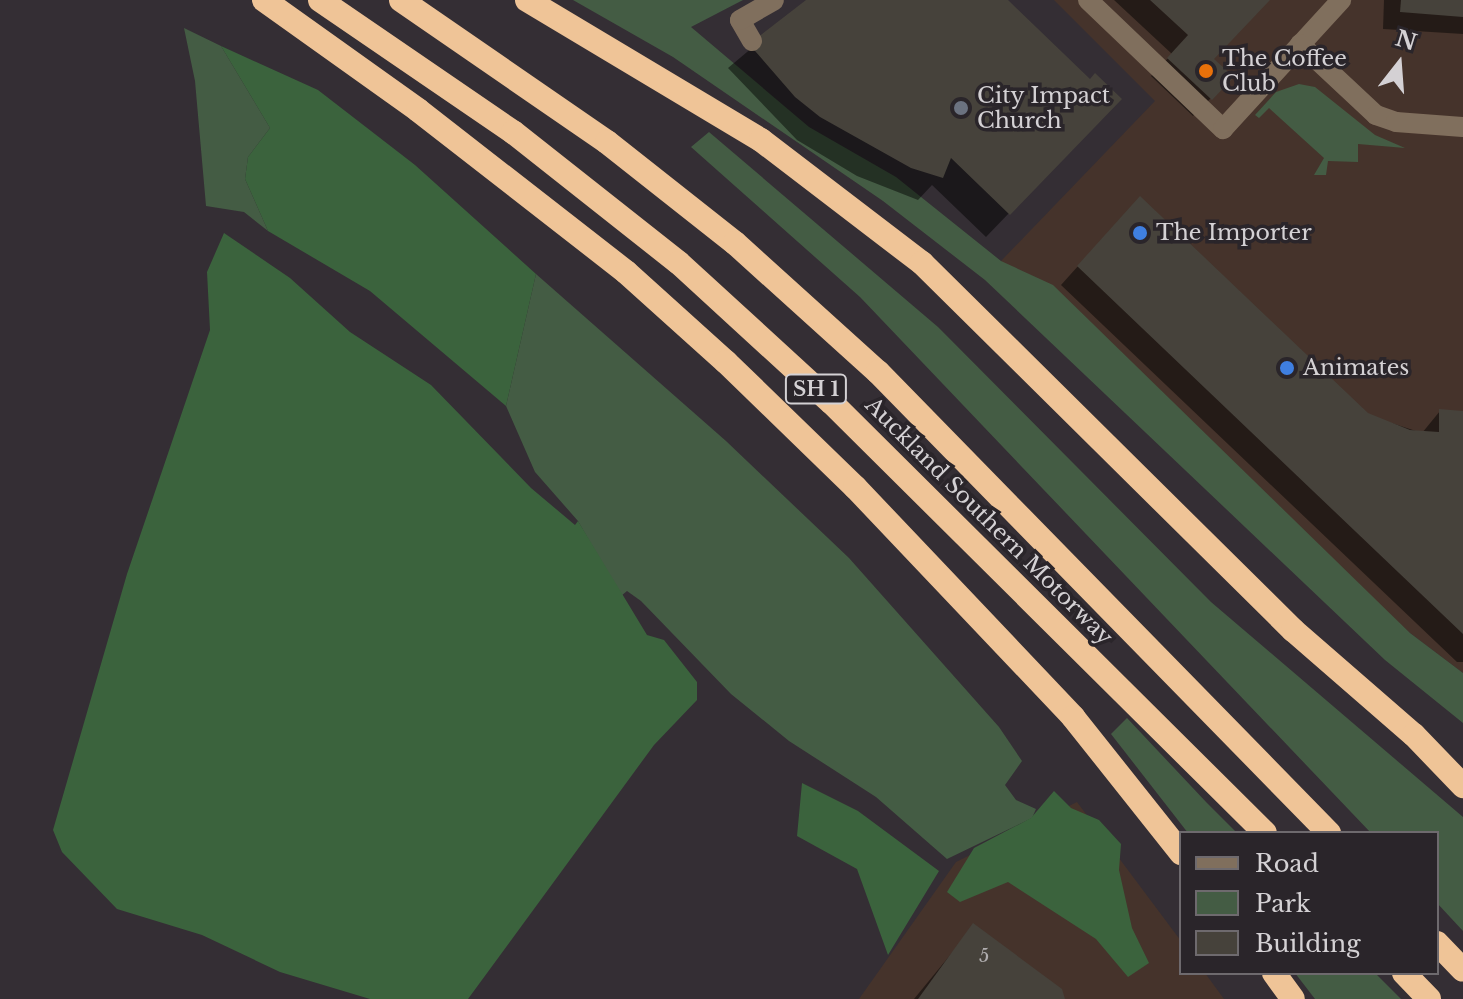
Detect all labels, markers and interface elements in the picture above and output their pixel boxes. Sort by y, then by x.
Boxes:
north arrow [1359,24,1439,104]
text: N [1392,25,1420,57]
place label: The Coffee Club [1222,45,1347,96]
marker: The Coffee Club [1197,62,1215,80]
place label: City Impact Church [977,82,1111,134]
marker: City Impact Church [952,99,970,117]
place label: The Importer [1156,220,1312,246]
marker: The Importer [1131,224,1149,242]
place label: Animates [1303,355,1409,381]
marker: Animates [1278,359,1296,377]
road number: SH 1 [784,373,848,405]
street label: Auckland Southern Motorway [860,392,1118,650]
legend [1179,831,1439,975]
text: Road [1255,849,1319,878]
text: Park [1255,889,1311,918]
text: Building [1255,929,1361,958]
house number: 5 [979,945,989,967]

